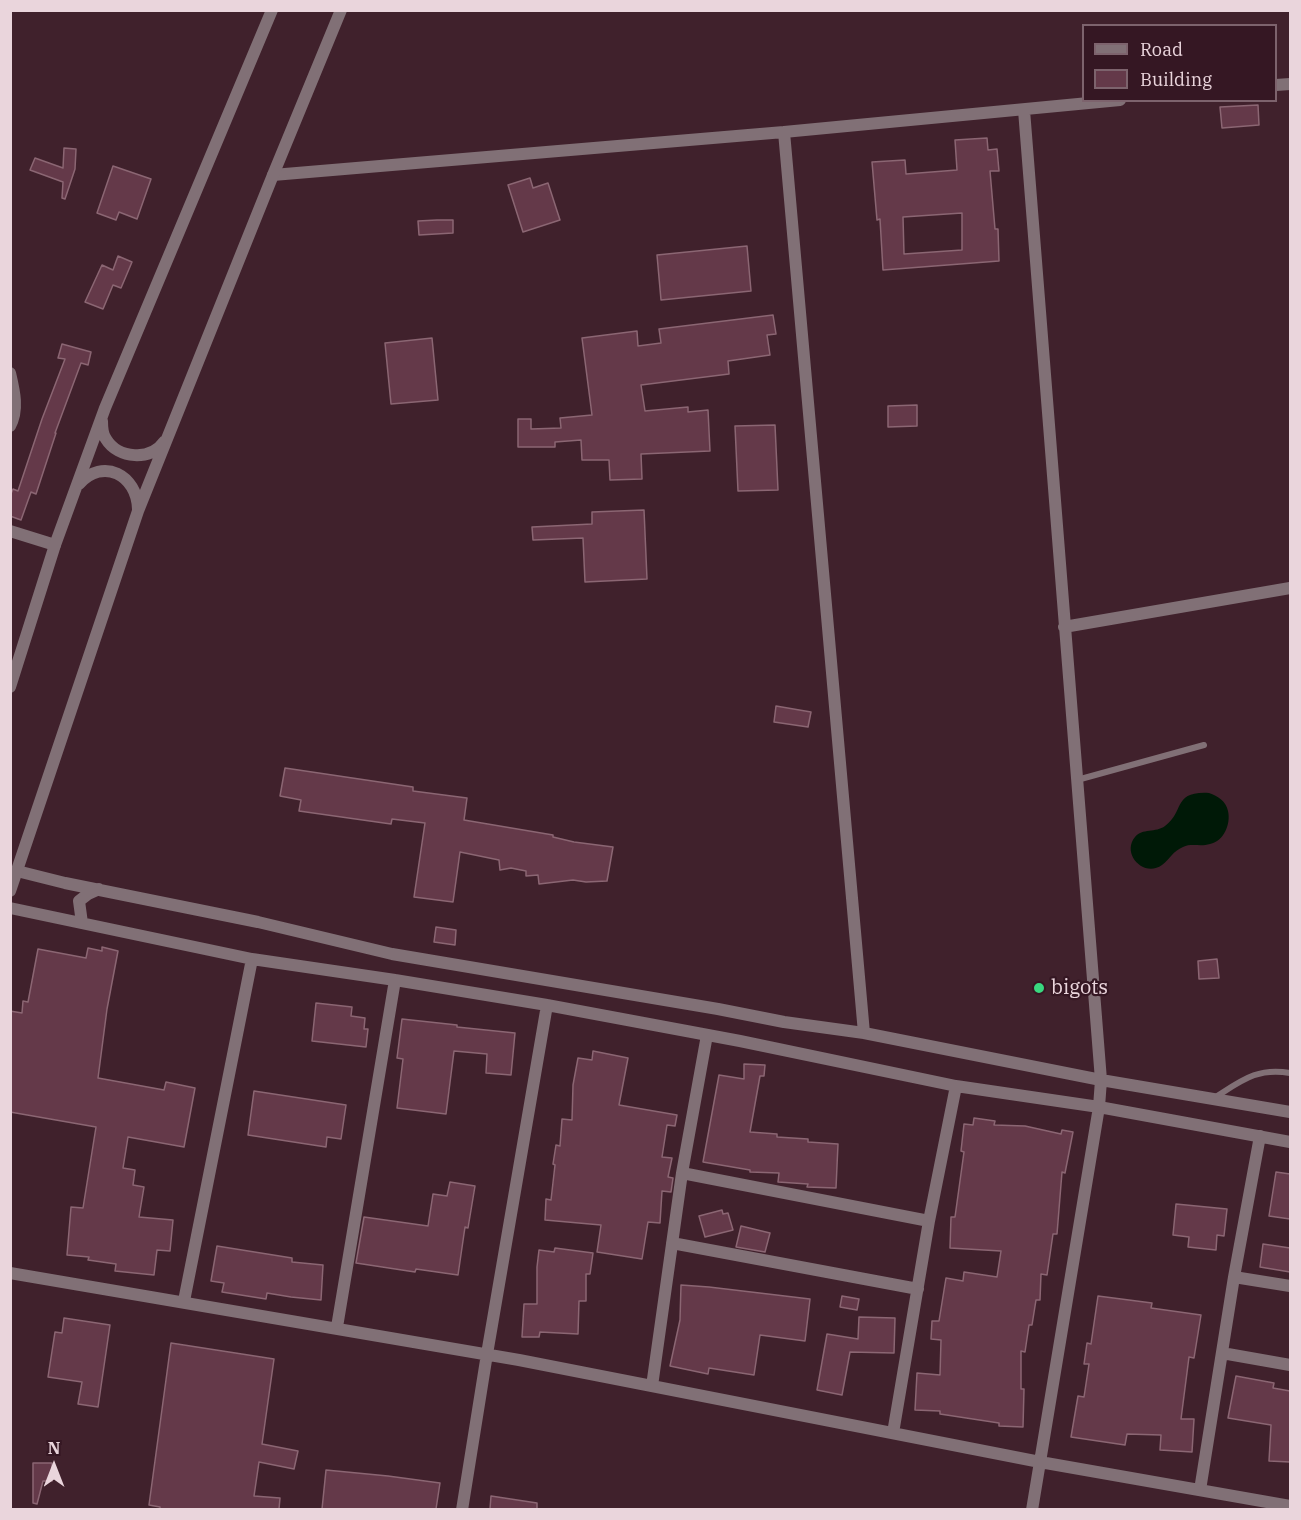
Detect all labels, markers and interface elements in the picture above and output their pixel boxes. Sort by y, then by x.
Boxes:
legend [1082,24,1277,102]
text: Road [1140,38,1183,61]
text: Building [1140,68,1212,91]
place label: bigots [1051,976,1108,1000]
marker: bigots [1032,981,1046,995]
north arrow [24,1436,84,1496]
text: N [48,1438,60,1458]

